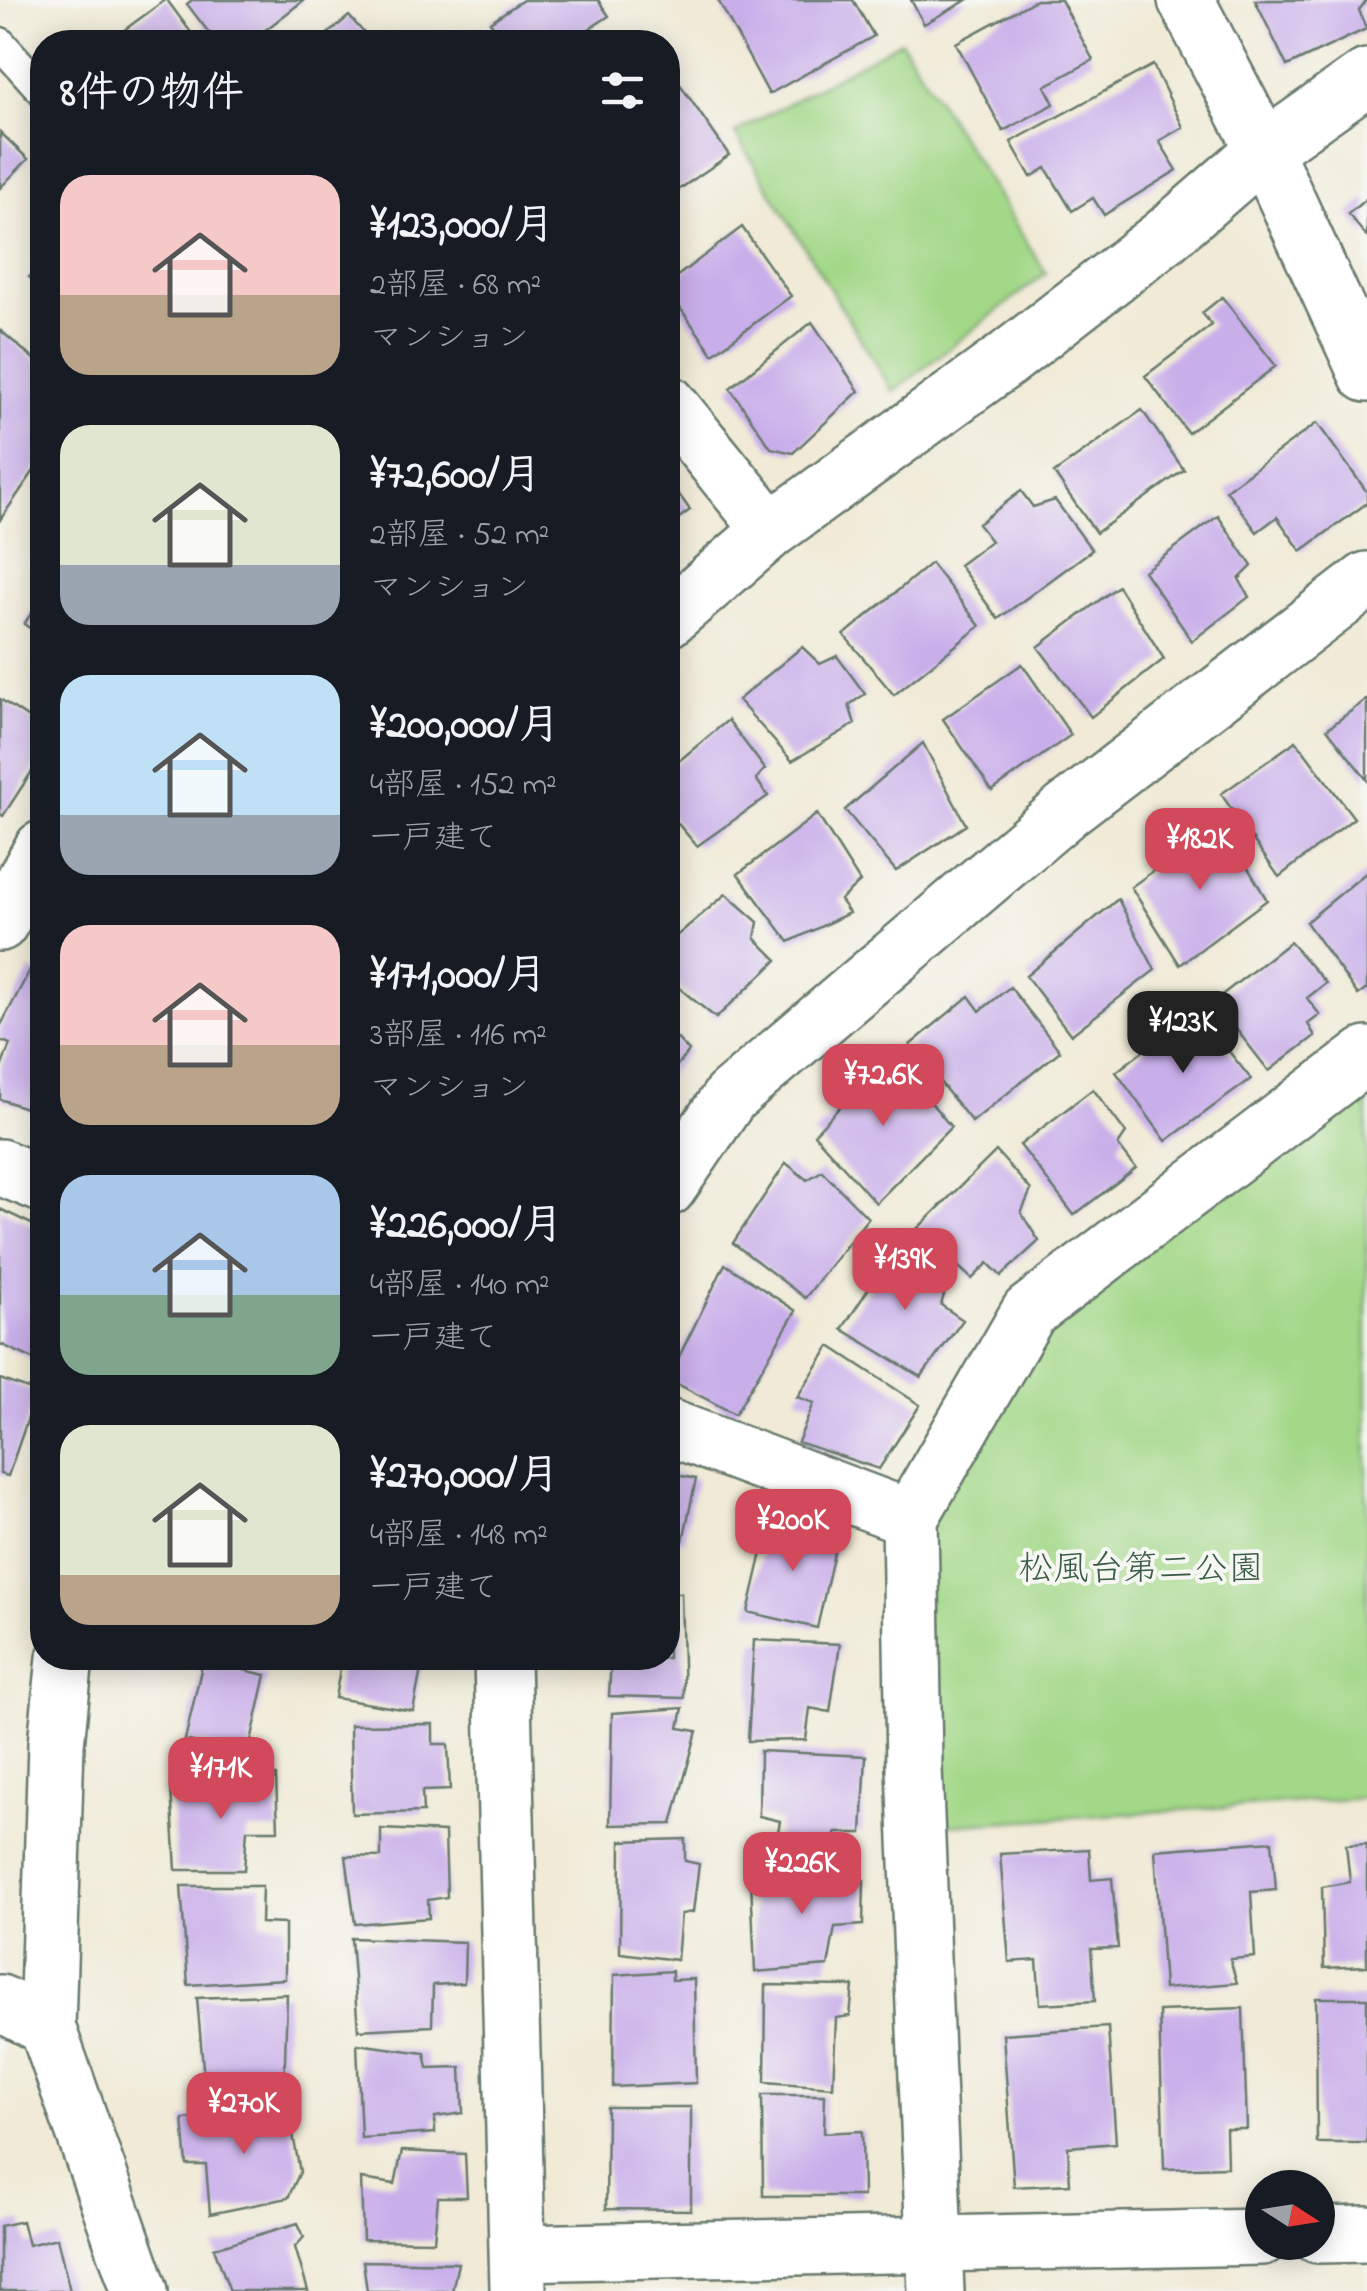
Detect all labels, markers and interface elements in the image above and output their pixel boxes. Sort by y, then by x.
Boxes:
icon: filters [595,63,650,118]
text: 8件の物件 [60,64,244,125]
text: ¥123,000/月 [370,196,555,257]
icon: home [140,215,260,335]
text: 2部屋 · 68 m² [370,263,541,310]
text: マンション [370,316,529,363]
text: ¥72,600/月 [370,446,542,507]
icon: home [140,465,260,585]
text: 2部屋 · 52 m² [370,513,549,560]
text: マンション [370,566,529,613]
text: ¥200,000/月 [370,696,560,757]
icon: home [140,715,260,835]
text: 4部屋 · 152 m² [370,763,557,810]
pin: ¥182K [1130,808,1270,893]
text: 一戸建て [370,816,498,863]
text: ¥182K [1167,817,1233,864]
text: ¥171,000/月 [370,946,547,1007]
icon: home [140,965,260,1085]
pin: ¥123K [1113,991,1253,1076]
text: ¥123K [1149,1000,1217,1047]
text: 3部屋 · 116 m² [370,1013,547,1060]
pin: ¥72.6K [802,1044,964,1129]
text: ¥72.6K [844,1053,922,1100]
text: マンション [370,1066,529,1113]
text: ¥226,000/月 [370,1196,563,1257]
icon: home [140,1215,260,1335]
pin: ¥139K [835,1228,975,1313]
text: ¥139K [874,1237,936,1284]
text: 4部屋 · 140 m² [370,1263,550,1310]
text: 一戸建て [370,1316,498,1363]
text: ¥270,000/月 [370,1446,559,1507]
icon: home [140,1465,260,1585]
pin: ¥200K [723,1489,863,1574]
text: ¥200K [757,1498,829,1545]
text: 4部屋 · 148 m² [370,1513,548,1560]
park label: 松風台第二公園 [1018,1545,1264,1596]
text: 一戸建て [370,1566,498,1613]
pin: ¥171K [151,1737,291,1822]
text: ¥171K [190,1746,252,1793]
pin: ¥226K [732,1832,872,1917]
text: ¥226K [765,1841,839,1888]
pin: ¥270K [174,2072,314,2157]
text: ¥270K [209,2081,279,2128]
north arrow [1245,2170,1335,2260]
map controls [1245,2170,1335,2260]

